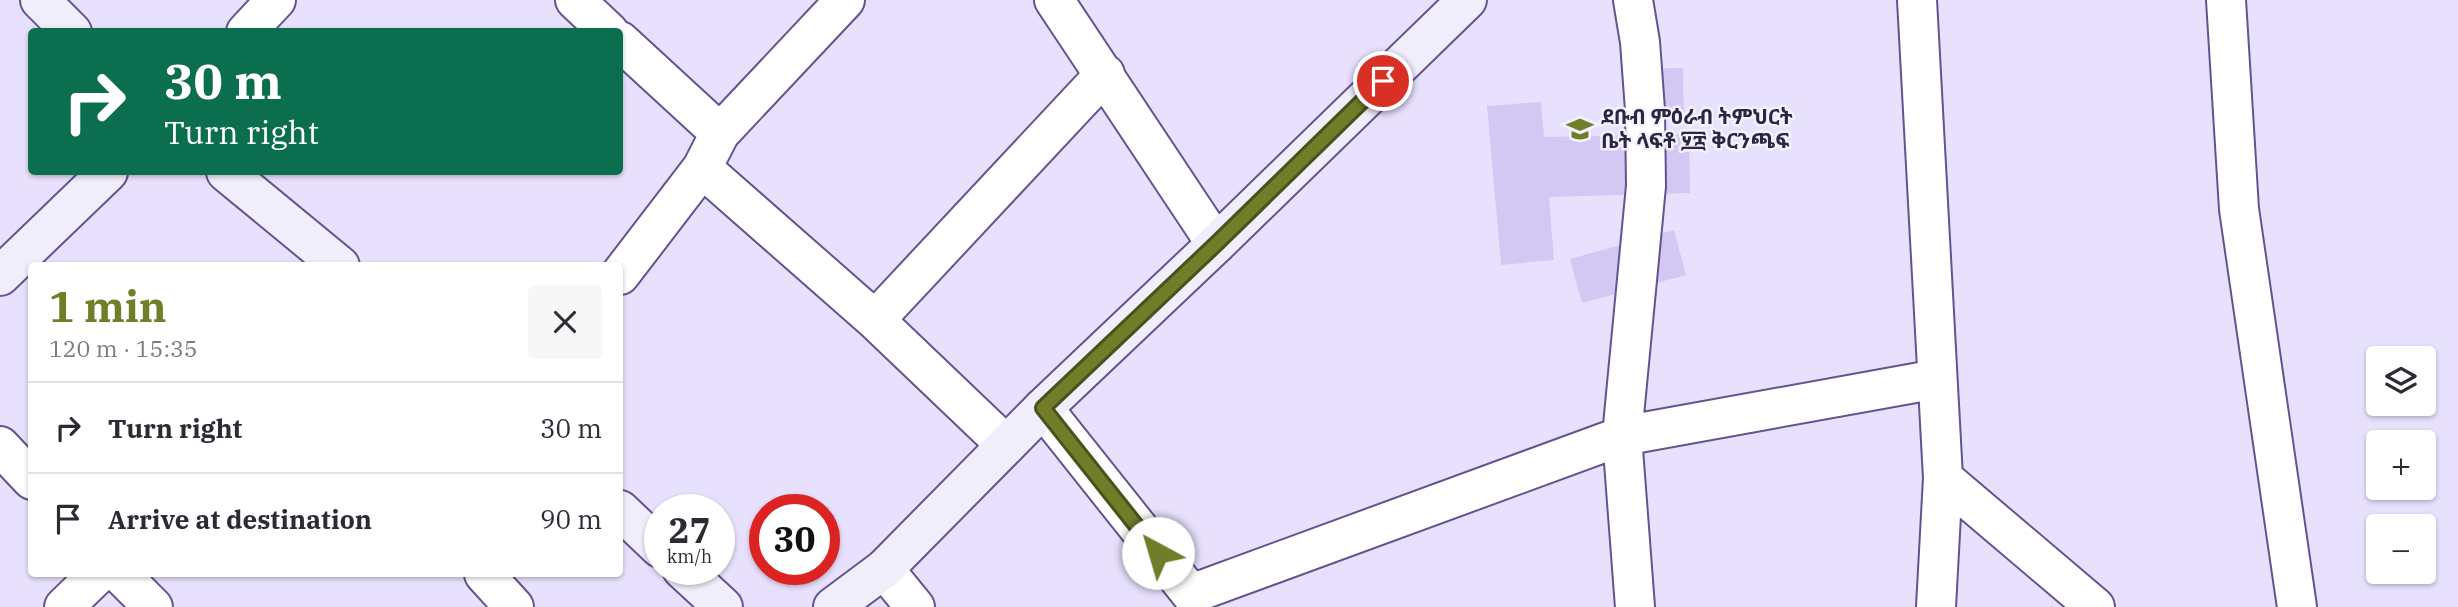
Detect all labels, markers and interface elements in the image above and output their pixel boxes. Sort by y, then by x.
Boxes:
text: 30 m [164,49,282,112]
pin [1353,51,1413,111]
icon: right [49,56,140,147]
icon: arrive [1364,62,1402,100]
place label: ደቡብ ምዕራብ ትምህርት ቤት ላፍቶ ፶፰ ቅርንጫፍ [1601,102,1793,154]
text: Turn right [164,111,319,153]
school or university icon: ደቡብ ምዕራብ ትምህርት ቤት ላፍቶ ፶፰ ቅርንጫፍ [1565,114,1595,144]
text: 1 min [49,279,167,334]
button: close [528,285,602,359]
text: 120 m · 15:35 [49,333,198,363]
map controls [2366,346,2436,584]
button: layers [2366,346,2436,416]
icon: right [49,409,87,447]
text: Turn right [108,411,242,445]
text: 30 m [540,411,602,445]
button: + [2366,430,2436,500]
speed limit sign: 30 [749,494,840,585]
icon: arrive [49,500,87,538]
text: Arrive at destination [108,502,372,536]
text: 90 m [540,502,602,536]
text: 27 [668,507,711,553]
button: − [2366,514,2436,584]
position arrow [1121,516,1195,590]
text: km/h [667,545,712,568]

